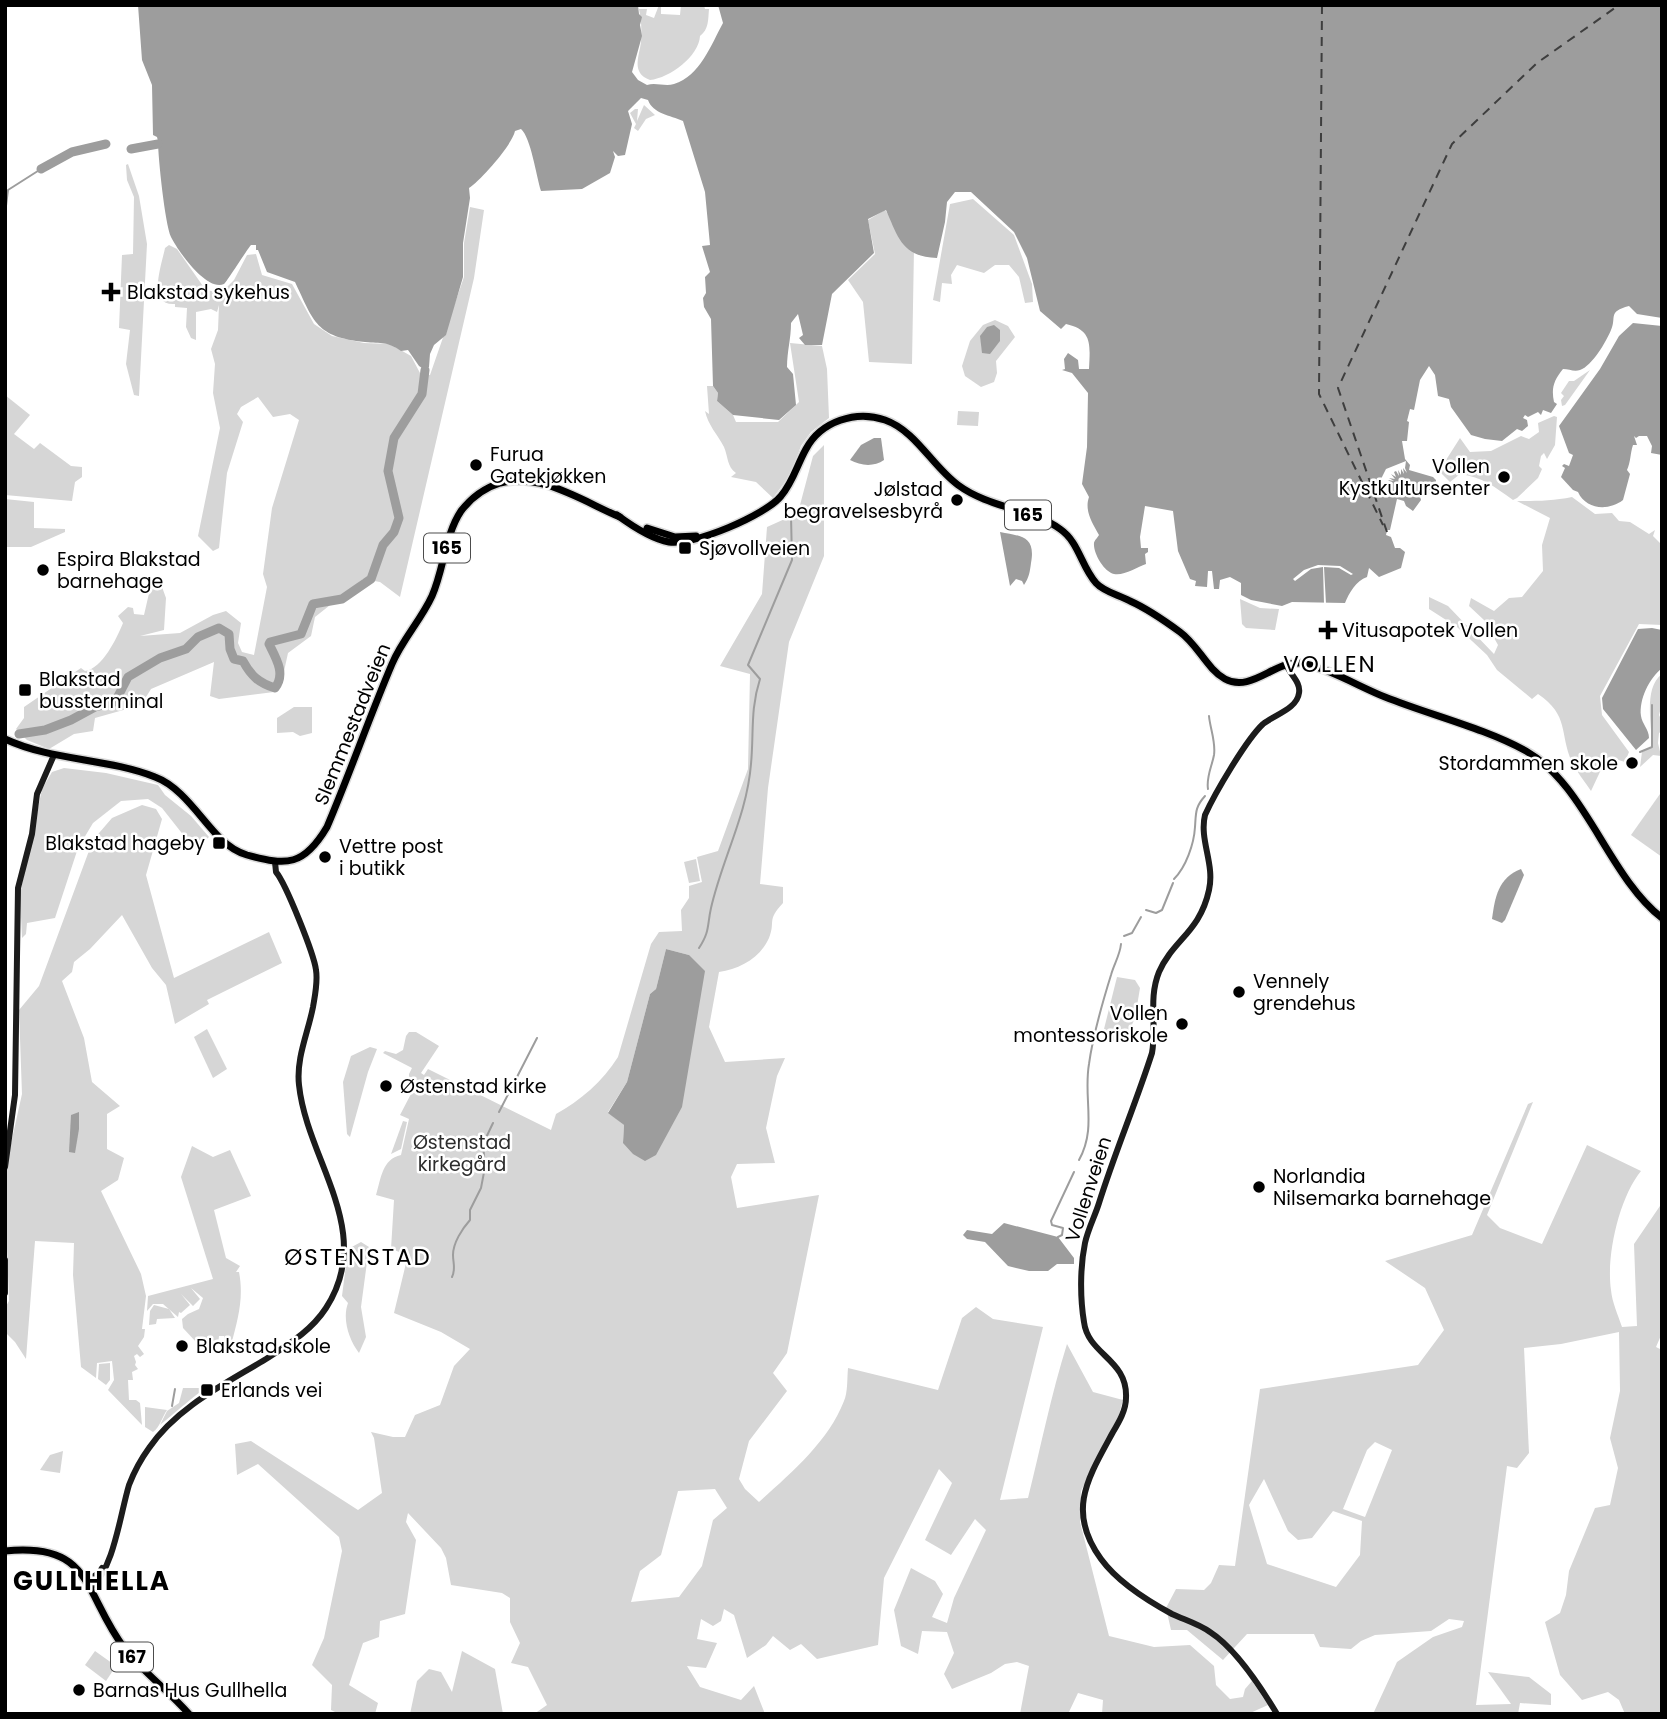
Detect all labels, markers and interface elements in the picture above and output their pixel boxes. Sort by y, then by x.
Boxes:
place label: Blakstad sykehus [127,279,290,306]
marker: Blakstad sykehus [101,282,121,302]
place label: Furua Gatekjøkken [490,441,607,490]
place label: Vollen Kystkultursenter [1339,453,1490,502]
marker: Furua Gatekjøkken [468,457,484,473]
marker: Vollen Kystkultursenter [1496,469,1512,485]
place label: Jølstad begravelsesbyrå [783,476,943,525]
marker: Jølstad begravelsesbyrå [949,492,965,508]
road number: 165 [1005,500,1051,530]
road number: 165 [424,534,470,562]
place label: Sjøvollveien [699,535,810,562]
marker: Sjøvollveien [677,540,693,556]
place label: Espira Blakstad barnehage [57,546,201,595]
marker: Espira Blakstad barnehage [35,562,51,578]
place label: Vitusapotek Vollen [1342,617,1518,644]
marker: Vitusapotek Vollen [1320,622,1336,638]
street label: Slemmestadveien [308,639,397,809]
district label: VOLLEN [1283,648,1377,680]
place label: Blakstad bussterminal [39,666,164,715]
marker: Blakstad bussterminal [17,682,33,698]
place label: Stordammen skole [1439,750,1618,777]
marker: Stordammen skole [1624,755,1640,771]
place label: Blakstad hageby [45,830,205,857]
place label: Vettre post i butikk [339,833,443,882]
marker: Blakstad hageby [211,835,227,851]
marker: Vettre post i butikk [317,849,333,865]
place label: Vennely grendehus [1253,968,1356,1017]
marker: Vennely grendehus [1231,984,1247,1000]
place label: Vollen montessoriskole [1013,1000,1168,1049]
marker: Vollen montessoriskole [1174,1016,1190,1032]
place label: Østenstad kirke [400,1073,546,1100]
marker: Østenstad kirke [378,1078,394,1094]
park label: Østenstad kirkegård [413,1129,511,1178]
street label: Vollenveien [1059,1133,1118,1245]
place label: Norlandia Nilsemarka barnehage [1273,1163,1491,1212]
marker: Norlandia Nilsemarka barnehage [1251,1179,1267,1195]
district label: ØSTENSTAD [284,1241,432,1273]
place label: Blakstad skole [196,1333,331,1360]
marker: Blakstad skole [174,1338,190,1354]
place label: Erlands vei [221,1377,322,1404]
marker: Erlands vei [199,1382,215,1398]
district label: GULLHELLA [13,1563,171,1599]
road number: 167 [111,1642,153,1672]
place label: Barnas Hus Gullhella [93,1677,287,1704]
marker: Barnas Hus Gullhella [71,1682,87,1698]

